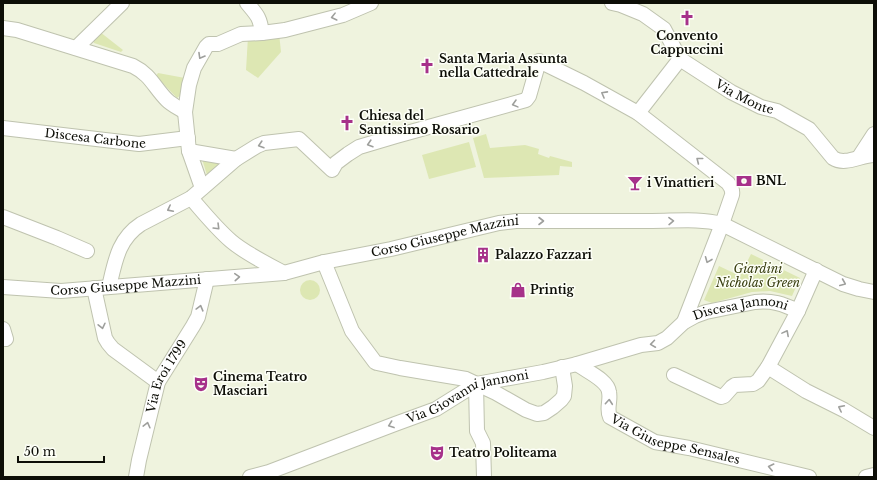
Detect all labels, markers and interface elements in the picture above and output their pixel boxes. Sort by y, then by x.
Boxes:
church icon: Convento Cappuccini [678,9,696,27]
one-way arrow [331,12,338,21]
place label: Convento Cappuccini [651,28,724,57]
place label: Santa Maria Assunta nella Cattedrale [439,51,567,80]
one-way arrow [198,52,205,59]
church icon: Santa Maria Assunta nella Cattedrale [418,57,436,75]
street label: Via Monte [712,75,775,117]
one-way arrow [601,91,608,98]
one-way arrow [512,99,518,107]
place label: Chiesa del Santissimo Rosario [359,108,480,137]
church icon: Chiesa del Santissimo Rosario [338,114,356,132]
street label: Discesa Carbone [44,125,147,151]
one-way arrow [366,139,373,148]
one-way arrow [258,140,265,149]
one-way arrow [696,158,703,165]
bank icon: BNL [735,172,753,190]
place label: BNL [756,173,786,188]
bar icon: i Vinattieri [626,174,644,192]
place label: i Vinattieri [647,175,715,190]
one-way arrow [166,204,174,212]
street label: Corso Giuseppe Mazzini [370,213,519,260]
one-way arrow [668,216,674,225]
one-way arrow [538,217,544,225]
one-way arrow [212,222,220,230]
building icon: Palazzo Fazzari [474,246,492,264]
place label: Palazzo Fazzari [495,247,593,262]
one-way arrow [705,256,713,264]
park label: Giardini Nicholas Green [715,261,801,290]
street label: Corso Giuseppe Mazzini [50,272,202,298]
one-way arrow [234,272,240,281]
one-way arrow [838,278,846,286]
shop icon: Printig [509,281,527,299]
place label: Printig [530,282,575,297]
street label: Discesa Jannoni [691,293,790,323]
one-way arrow [195,305,204,312]
one-way arrow [98,323,106,329]
one-way arrow [781,330,789,337]
street label: Via Eroi 1799 [143,337,190,415]
one-way arrow [649,339,656,348]
street label: Via Giovanni Jannoni [403,367,530,426]
place label: Cinema Teatro Masciari [213,369,307,398]
theatre icon: Cinema Teatro Masciari [192,375,210,393]
one-way arrow [604,399,613,405]
one-way arrow [837,405,845,413]
street label: Via Giuseppe Sensales [607,410,742,467]
one-way arrow [388,421,395,429]
one-way arrow [142,422,151,429]
scale bar [18,438,104,464]
text: 50 m [24,444,56,459]
theatre icon: Teatro Politeama [428,444,446,462]
place label: Teatro Politeama [449,445,557,460]
one-way arrow [768,464,774,472]

